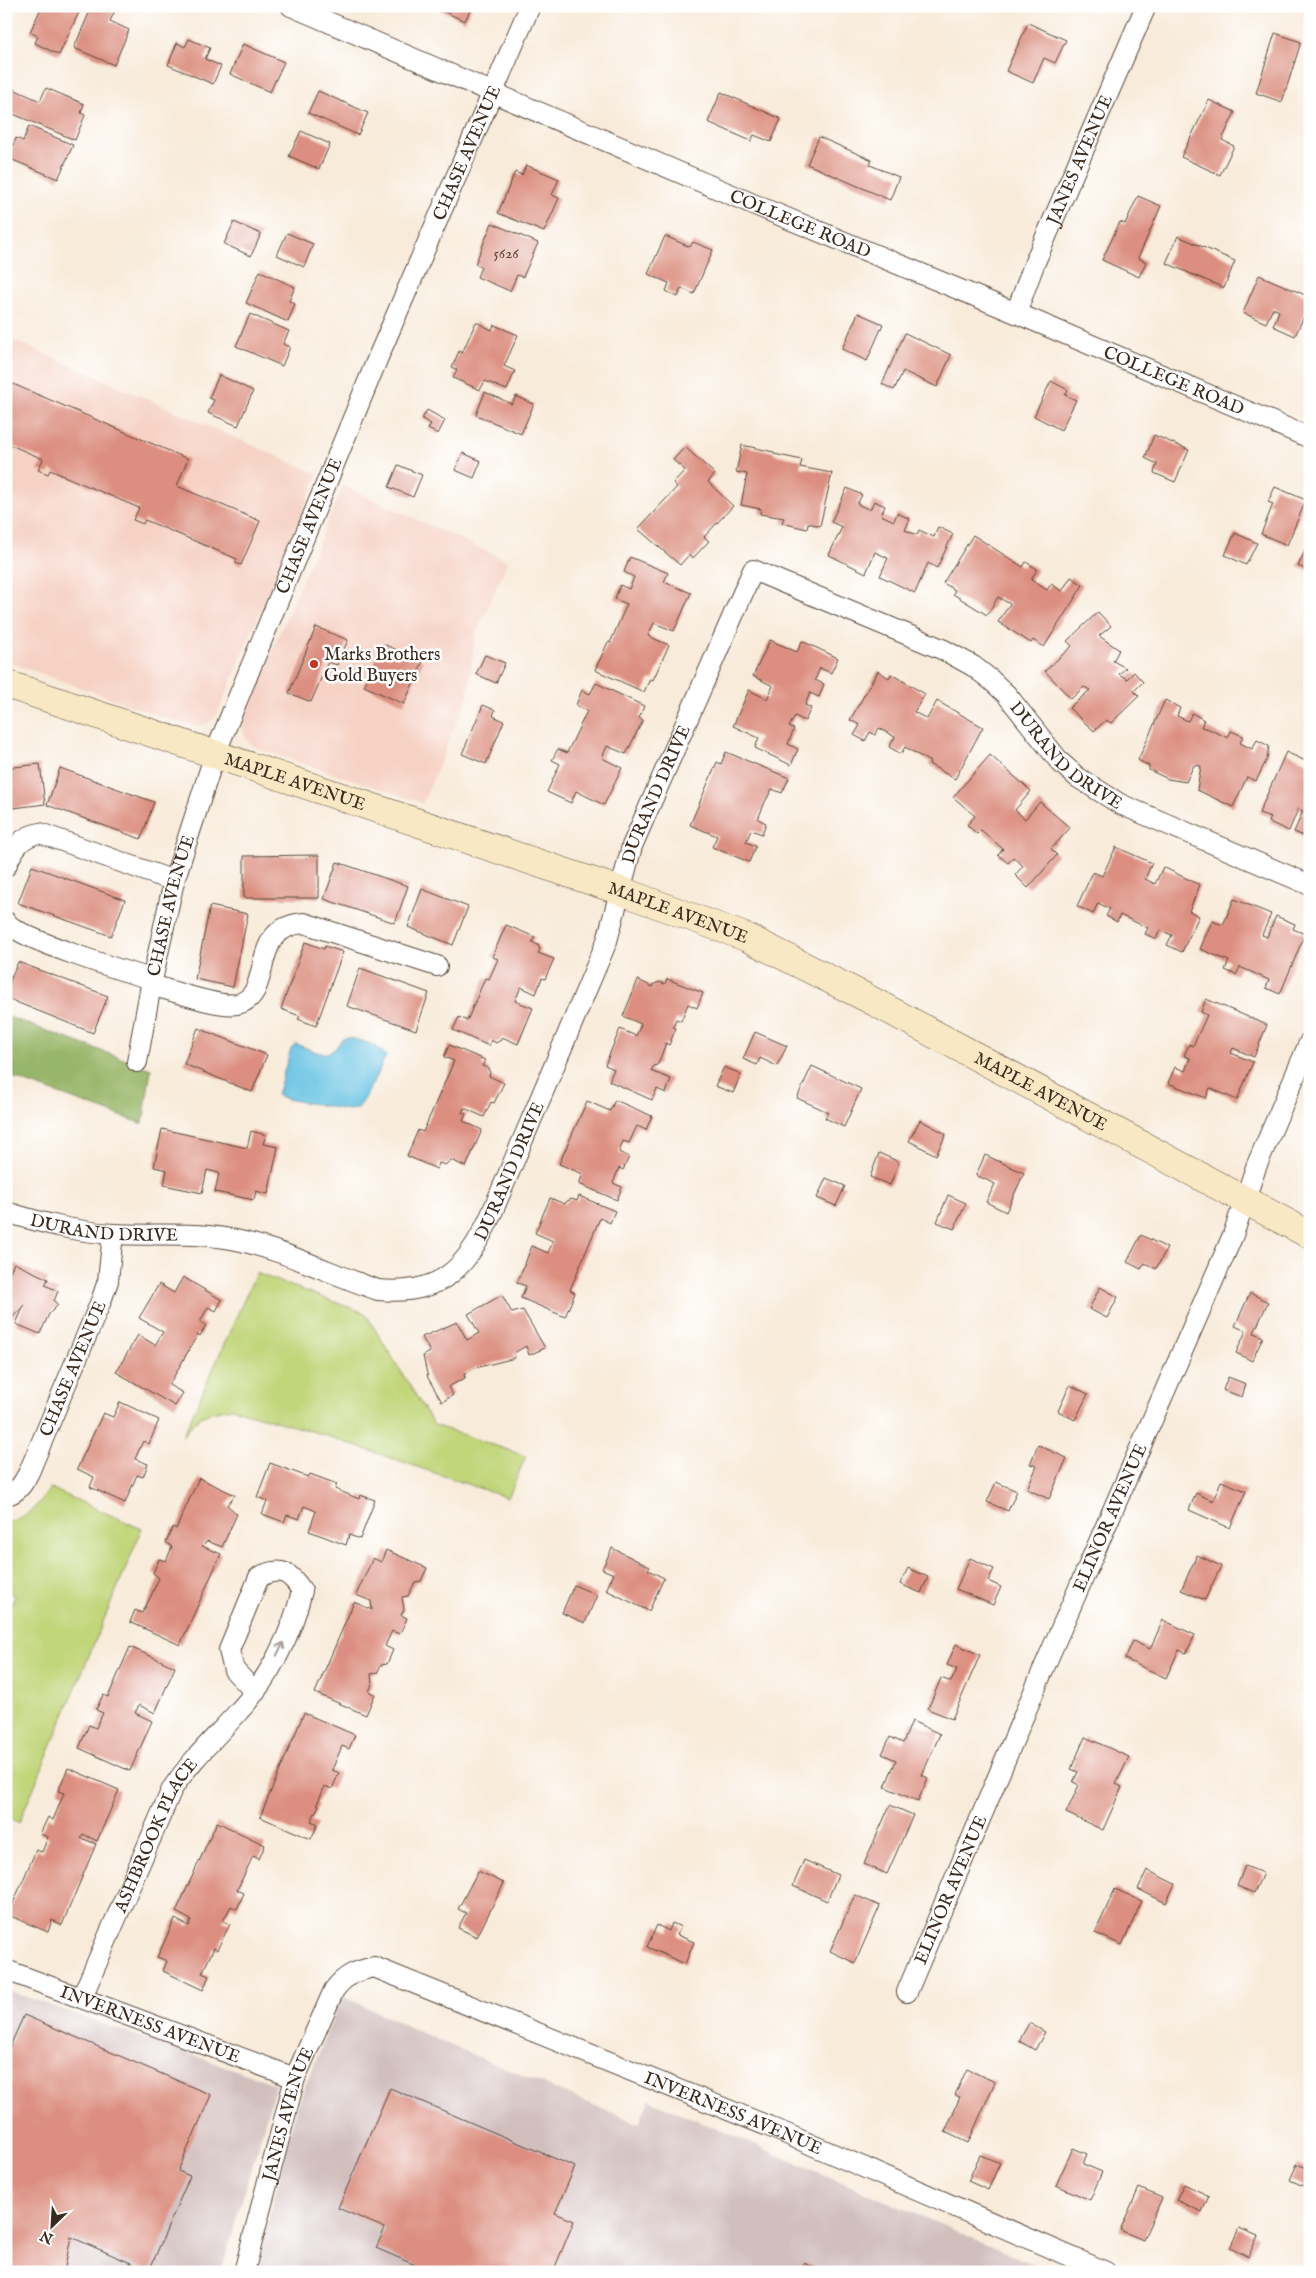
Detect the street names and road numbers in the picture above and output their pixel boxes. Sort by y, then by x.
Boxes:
street label: CHASE AVENUE [429,82,507,224]
street label: JANES AVENUE [1042,92,1119,231]
street label: COLLEGE ROAD [726,185,874,265]
street label: COLLEGE ROAD [1099,341,1247,422]
street label: CHASE AVENUE [272,455,348,598]
street label: DURAND DRIVE [1004,697,1126,816]
street label: DURAND DRIVE [618,722,697,867]
street label: MAPLE AVENUE [221,748,368,817]
street label: CHASE AVENUE [143,832,201,979]
street label: MAPLE AVENUE [605,877,751,950]
street label: MAPLE AVENUE [970,1048,1111,1137]
street label: DURAND DRIVE [470,1099,551,1245]
street label: DURAND DRIVE [27,1210,178,1248]
street label: CHASE AVENUE [35,1298,113,1441]
street label: ELINOR AVENUE [1068,1440,1153,1596]
street label: ASHBROOK PLACE [110,1754,204,1917]
street label: ELINOR AVENUE [910,1812,993,1968]
street label: INVERNESS AVENUE [56,1981,243,2069]
street label: JANES AVENUE [258,2044,320,2186]
street label: INVERNESS AVENUE [640,2067,825,2161]

